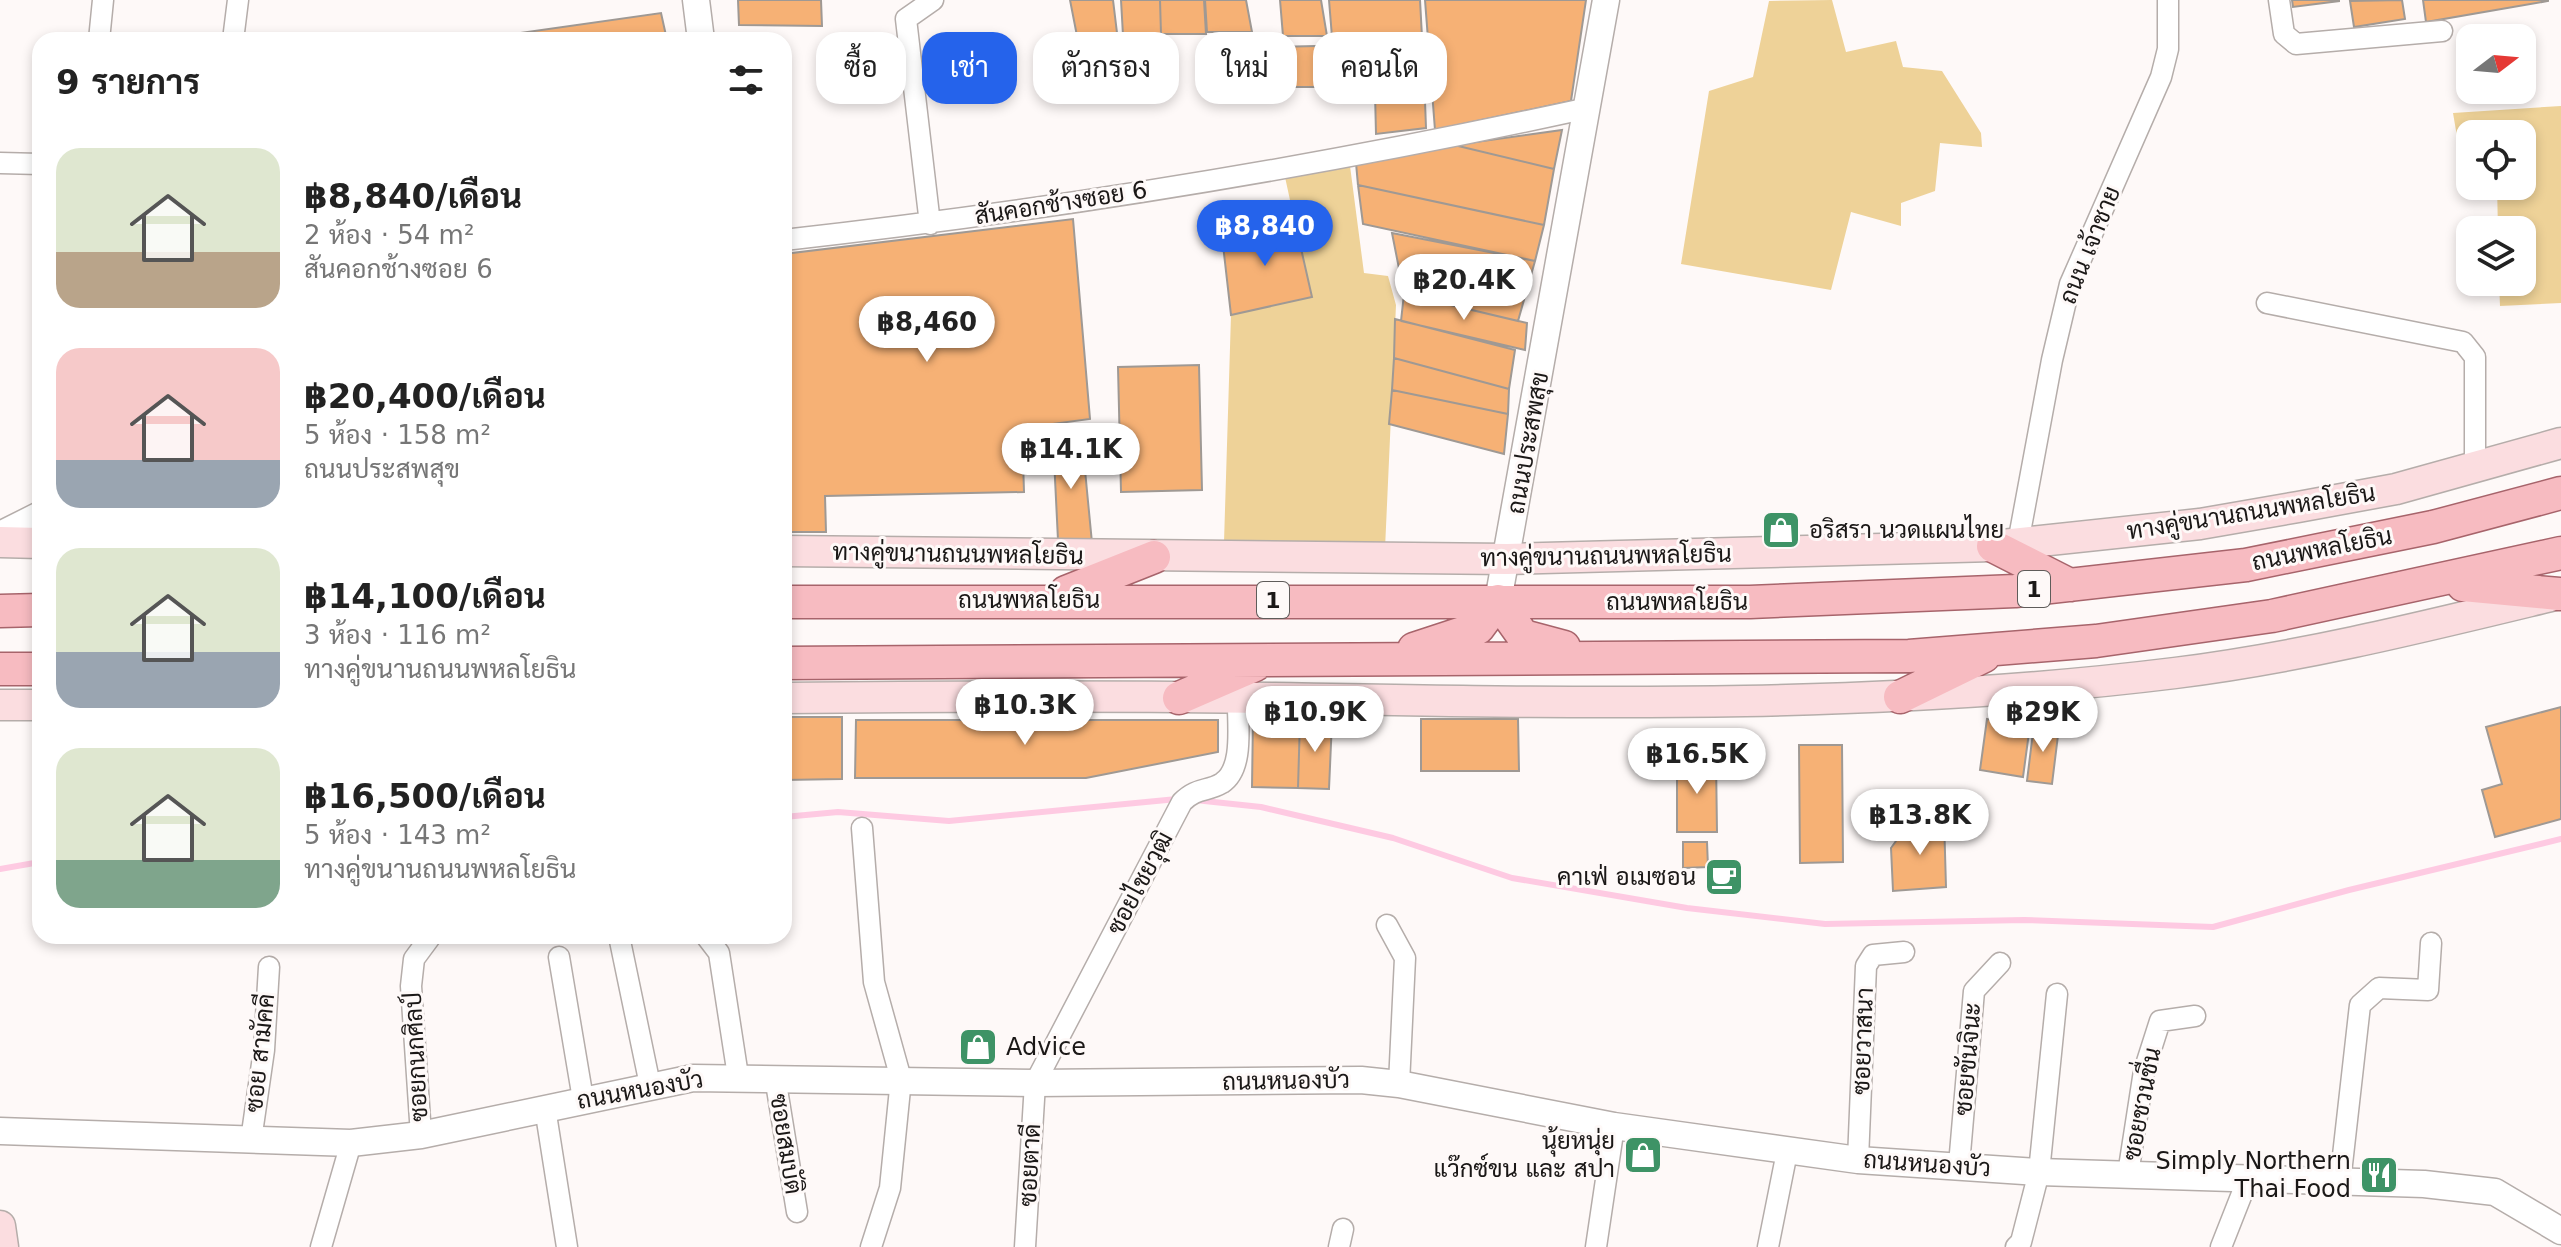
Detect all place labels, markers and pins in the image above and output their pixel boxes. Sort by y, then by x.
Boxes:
pin: ฿8,840 [1200,200,1330,268]
pin: ฿20.4K [1399,254,1529,322]
pin: ฿8,460 [862,296,992,364]
pin: ฿14.1K [1006,423,1136,491]
shop icon: อริสรา นวดแผนไทย [1760,509,1802,551]
place label: อริสรา นวดแผนไทย [1809,514,2004,544]
pin: ฿10.3K [960,679,1090,747]
pin: ฿10.9K [1250,686,1380,754]
pin: ฿29K [1996,686,2090,754]
pin: ฿16.5K [1632,728,1762,796]
pin: ฿13.8K [1855,789,1985,857]
cafe icon: คาเฟ่ อเมซอน [1703,856,1745,898]
place label: คาเฟ่ อเมซอน [1557,863,1696,891]
shop icon: Advice [957,1026,999,1068]
place label: Advice [1006,1033,1086,1061]
place label: นุ้ยหนุ่ย แว๊กซ์ขน และ สปา [1433,1126,1615,1183]
shop icon: นุ้ยหนุ่ย แว๊กซ์ขน และ สปา [1622,1134,1664,1176]
place label: Simply Northern Thai Food [2155,1147,2351,1203]
restaurant icon: Simply Northern Thai Food [2358,1154,2400,1196]

